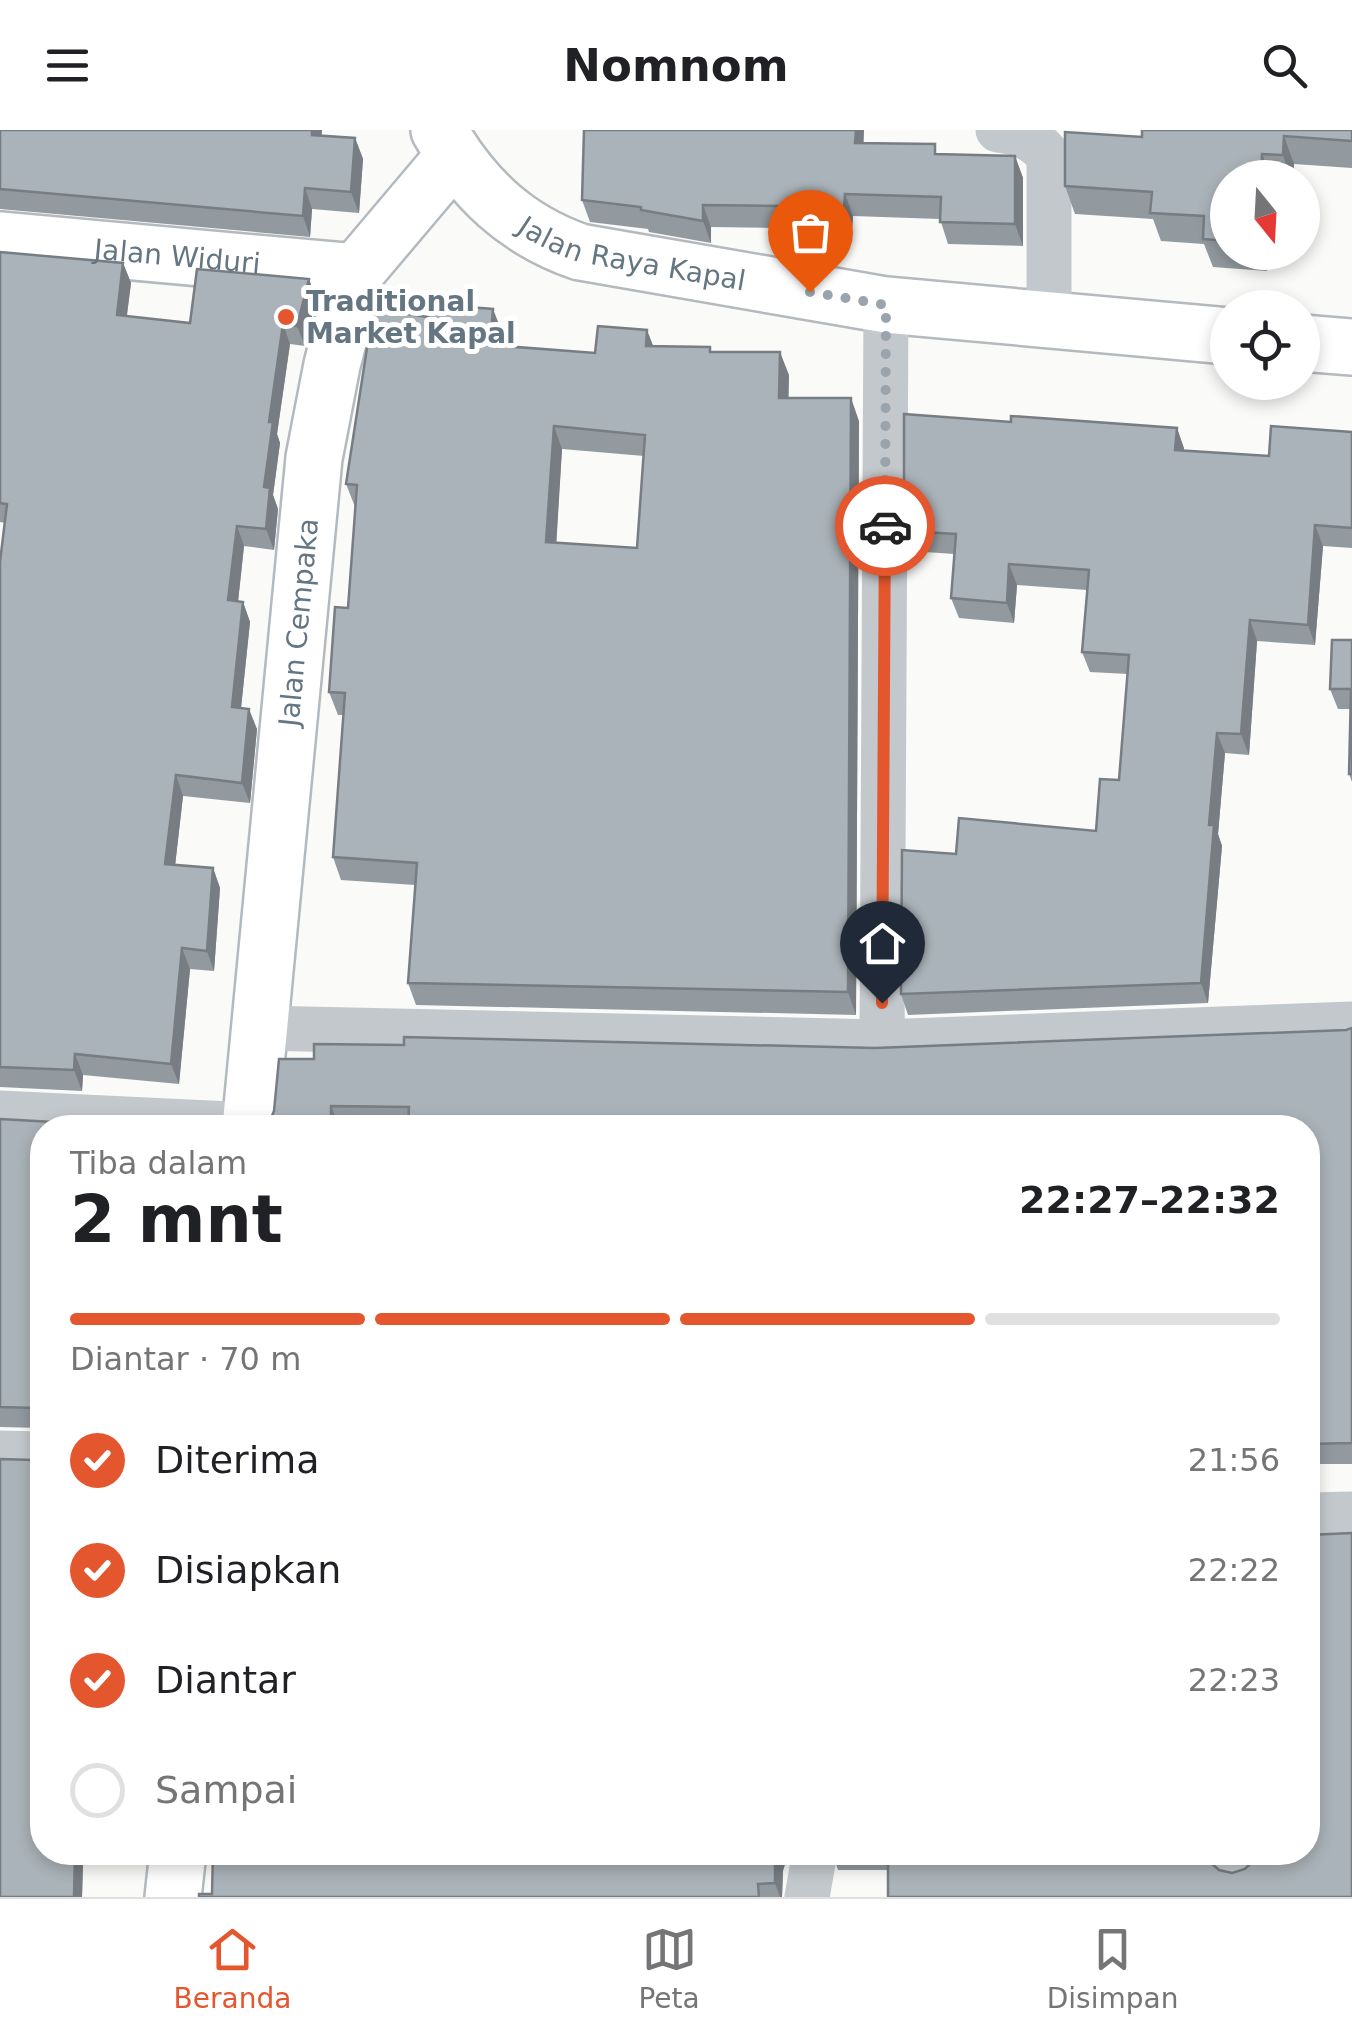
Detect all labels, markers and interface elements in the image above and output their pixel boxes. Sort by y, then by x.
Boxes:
icon: menu [40,38,95,93]
icon: search [1257,38,1312,93]
text: Nomnom [563,39,789,92]
north arrow [1210,160,1320,270]
map controls [1210,160,1320,400]
pin [768,190,853,293]
icon: bag [783,205,838,260]
street label: Jalan Raya Kapal [511,208,748,297]
street label: Jalan Widuri [91,232,262,280]
place label: Traditional Market Kapal [306,285,516,350]
button: locate [1210,290,1320,400]
marker: Traditional Market Kapal [275,306,297,328]
courier [835,476,935,576]
icon: car [858,499,913,554]
street label: Jalan Cempaka [272,517,325,730]
pin [840,901,925,1004]
icon: home [855,916,910,971]
text: Tiba dalam [70,1144,247,1182]
text: 22:27–22:32 [1019,1178,1280,1222]
text: 2 mnt [70,1182,283,1257]
text: Diantar · 70 m [70,1340,301,1378]
icon: check [70,1433,125,1488]
text: Diterima [155,1438,320,1482]
text: 21:56 [1188,1441,1280,1479]
icon: check [70,1543,125,1598]
text: Disiapkan [155,1548,341,1592]
text: 22:22 [1188,1551,1280,1589]
icon: check [70,1653,125,1708]
text: Diantar [155,1658,296,1702]
text: 22:23 [1188,1661,1280,1699]
text: Sampai [155,1768,297,1812]
tab: Beranda [174,1922,291,2015]
tab: Peta [638,1922,700,2015]
tab: Disimpan [1047,1922,1178,2015]

